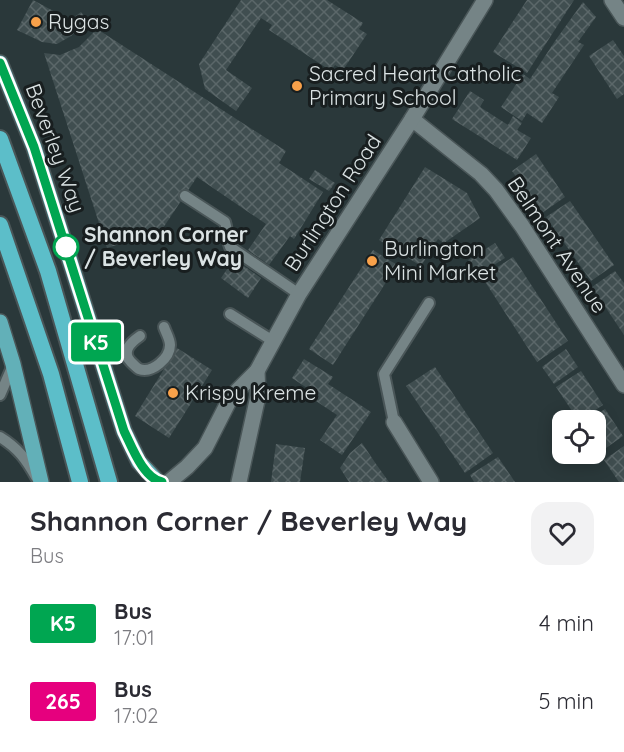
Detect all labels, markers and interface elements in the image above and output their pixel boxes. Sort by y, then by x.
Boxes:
place label: Rygas [48,8,109,34]
marker: Rygas [29,15,43,29]
place label: Sacred Heart Catholic Primary School [309,60,522,110]
marker: Sacred Heart Catholic Primary School [290,79,304,93]
street label: Beverley Way [21,80,91,216]
street label: Burlington Road [278,129,386,276]
street label: Belmont Avenue [503,171,613,318]
place label: Shannon Corner / Beverley Way [84,221,248,271]
marker: Shannon Corner / Beverley Way [53,234,79,260]
place label: Burlington Mini Market [384,235,496,285]
marker: Burlington Mini Market [365,254,379,268]
line badge: K5 [69,322,123,362]
text: K5 [83,329,109,355]
place label: Krispy Kreme [185,379,316,405]
marker: Krispy Kreme [166,386,180,400]
map controls [552,410,606,464]
button: locate [552,410,606,464]
button: heart [531,502,594,565]
text: Shannon Corner / Beverley Way [30,503,467,538]
text: Bus [30,543,64,568]
text: Bus [114,597,152,625]
text: 4 min [539,609,594,637]
text: K5 [50,610,76,636]
text: 17:01 [114,625,155,650]
text: Bus [114,675,152,703]
text: 5 min [539,687,594,715]
text: 265 [45,688,81,714]
text: 17:02 [114,703,158,728]

